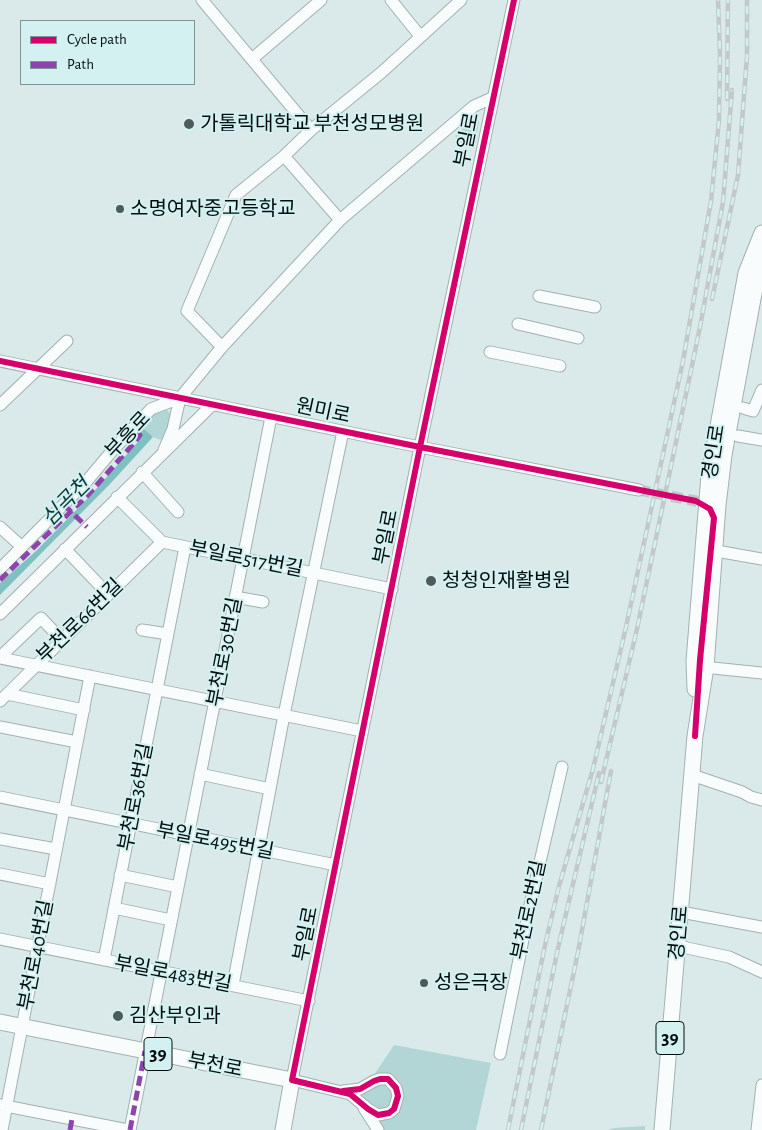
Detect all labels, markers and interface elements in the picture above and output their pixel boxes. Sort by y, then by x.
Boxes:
legend [20,20,195,85]
text: Cycle path [67,32,127,47]
text: Path [67,57,94,72]
street label: 부일로 [450,111,484,169]
place label: 가톨릭대학교 부천성모병원 [200,112,424,136]
marker: 가톨릭대학교 부천성모병원 [182,117,196,131]
place label: 소명여자중고등학교 [130,197,296,221]
marker: 소명여자중고등학교 [114,203,126,215]
street label: 원미로 [294,394,352,428]
street label: 부흥로 [100,407,156,463]
street label: 경인로 [698,423,730,481]
water label: 심곡천 [37,473,95,531]
street label: 부일로 [369,508,403,566]
street label: 부일로517번길 [187,536,305,582]
place label: 청청인재활병원 [442,569,571,593]
street label: 부천로66번길 [32,574,128,668]
marker: 청청인재활병원 [424,574,438,588]
street label: 부천로30번길 [203,595,247,709]
street label: 부천로36번길 [114,741,158,853]
street label: 부일로495번길 [154,818,276,864]
street label: 부천로2번길 [507,858,551,962]
street label: 부천로40번길 [14,898,58,1012]
street label: 경인로 [665,904,693,962]
street label: 부일로 [289,905,323,963]
street label: 부일로483번길 [112,951,234,997]
place label: 성은극장 [434,971,508,995]
marker: 성은극장 [418,977,430,989]
place label: 김산부인과 [129,1004,221,1028]
marker: 김산부인과 [111,1009,125,1023]
road number: 39 [656,1021,684,1054]
road number: 39 [144,1038,172,1070]
street label: 부천로 [186,1048,244,1082]

